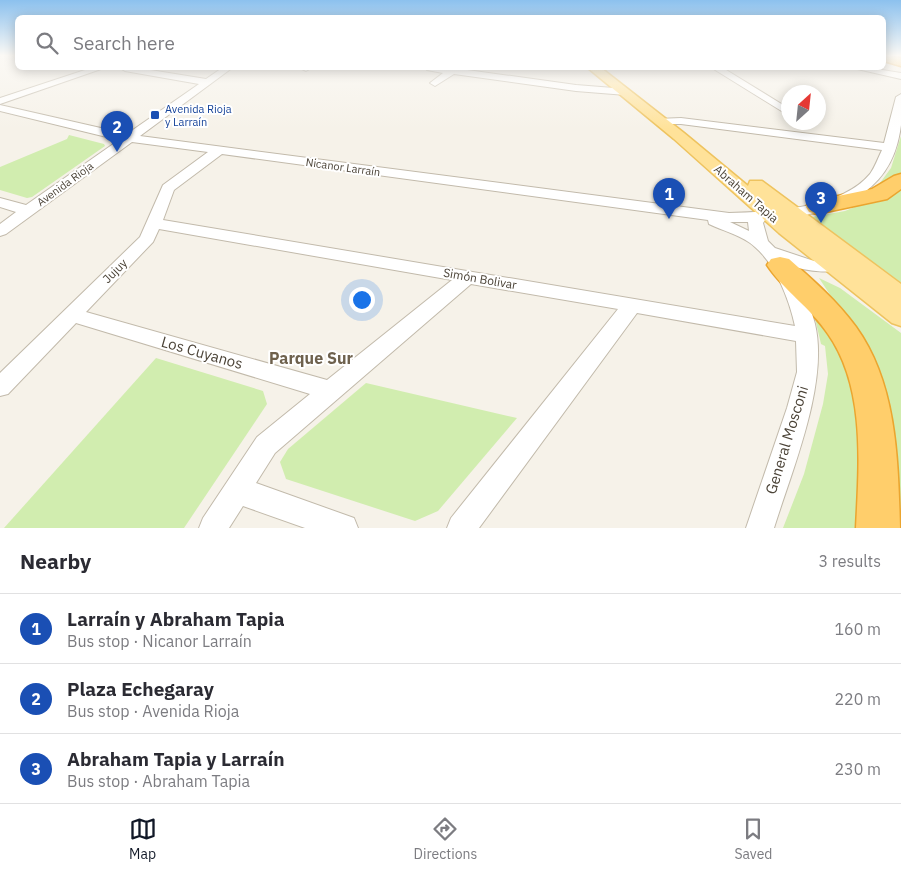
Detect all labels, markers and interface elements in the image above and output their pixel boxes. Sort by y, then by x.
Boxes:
search box [15,15,886,70]
icon: search [33,29,61,57]
text: Search here [73,31,175,55]
north arrow [781,85,826,130]
place label: Avenida Rioja y Larraín [165,102,232,129]
marker: Avenida Rioja y Larraín [149,109,161,121]
pin: 2 [101,111,133,152]
street label: Nicanor Larraín [305,155,381,179]
street label: Avenida Rioja [34,159,96,209]
street label: Abraham Tapia [711,161,782,226]
pin: 1 [653,178,685,219]
pin: 3 [805,182,837,223]
street label: Jujuy [99,255,130,286]
street label: Simón Bolivar [442,265,519,292]
your location [349,287,375,313]
street label: Los Cuyanos [159,332,245,373]
district label: Parque Sur [269,348,353,368]
street label: General Mosconi [761,383,812,496]
text: Nearby [20,547,91,575]
text: 3 results [818,551,881,571]
text: Larraín y Abraham Tapia [67,607,285,631]
text: 1 [31,619,41,639]
text: 160 m [834,619,881,639]
text: Bus stop · Nicanor Larraín [67,631,252,651]
text: Plaza Echegaray [67,677,214,701]
text: 2 [31,689,41,709]
text: 220 m [834,689,881,709]
text: Bus stop · Avenida Rioja [67,701,239,721]
text: Abraham Tapia y Larraín [67,747,285,771]
text: 3 [31,759,41,779]
text: 230 m [834,759,881,779]
text: Bus stop · Abraham Tapia [67,771,250,791]
tab: Map [129,815,157,863]
tab: Directions [414,815,477,863]
tab: Saved [734,815,772,863]

